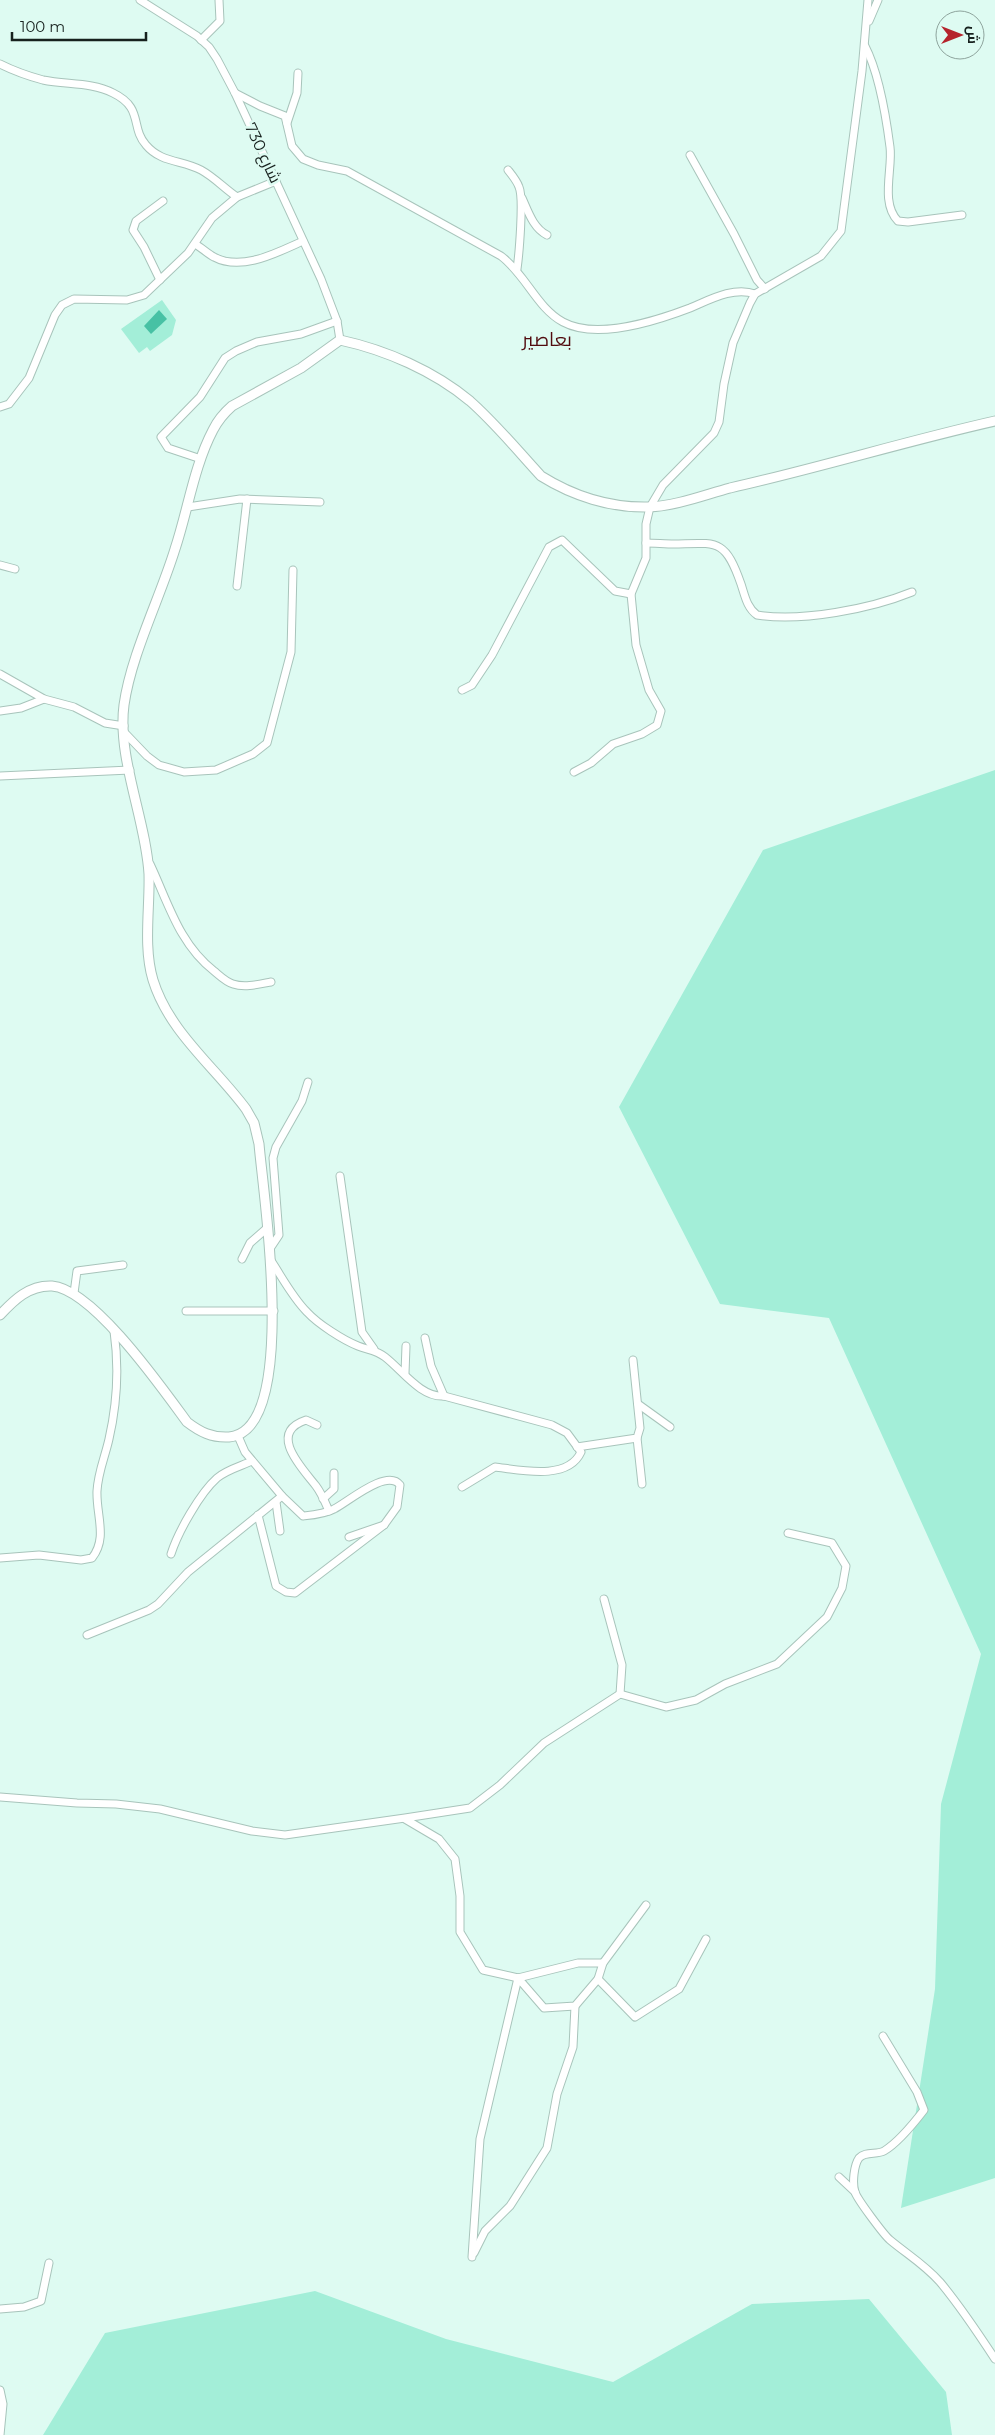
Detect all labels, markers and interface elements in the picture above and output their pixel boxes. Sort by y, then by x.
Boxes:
scale bar [12,10,146,42]
north arrow [935,10,985,60]
text: 100 m [20,17,65,36]
text: ش [964,26,982,44]
street label: شارع 730 [239,120,285,187]
district label: بعاصير [521,328,572,351]

